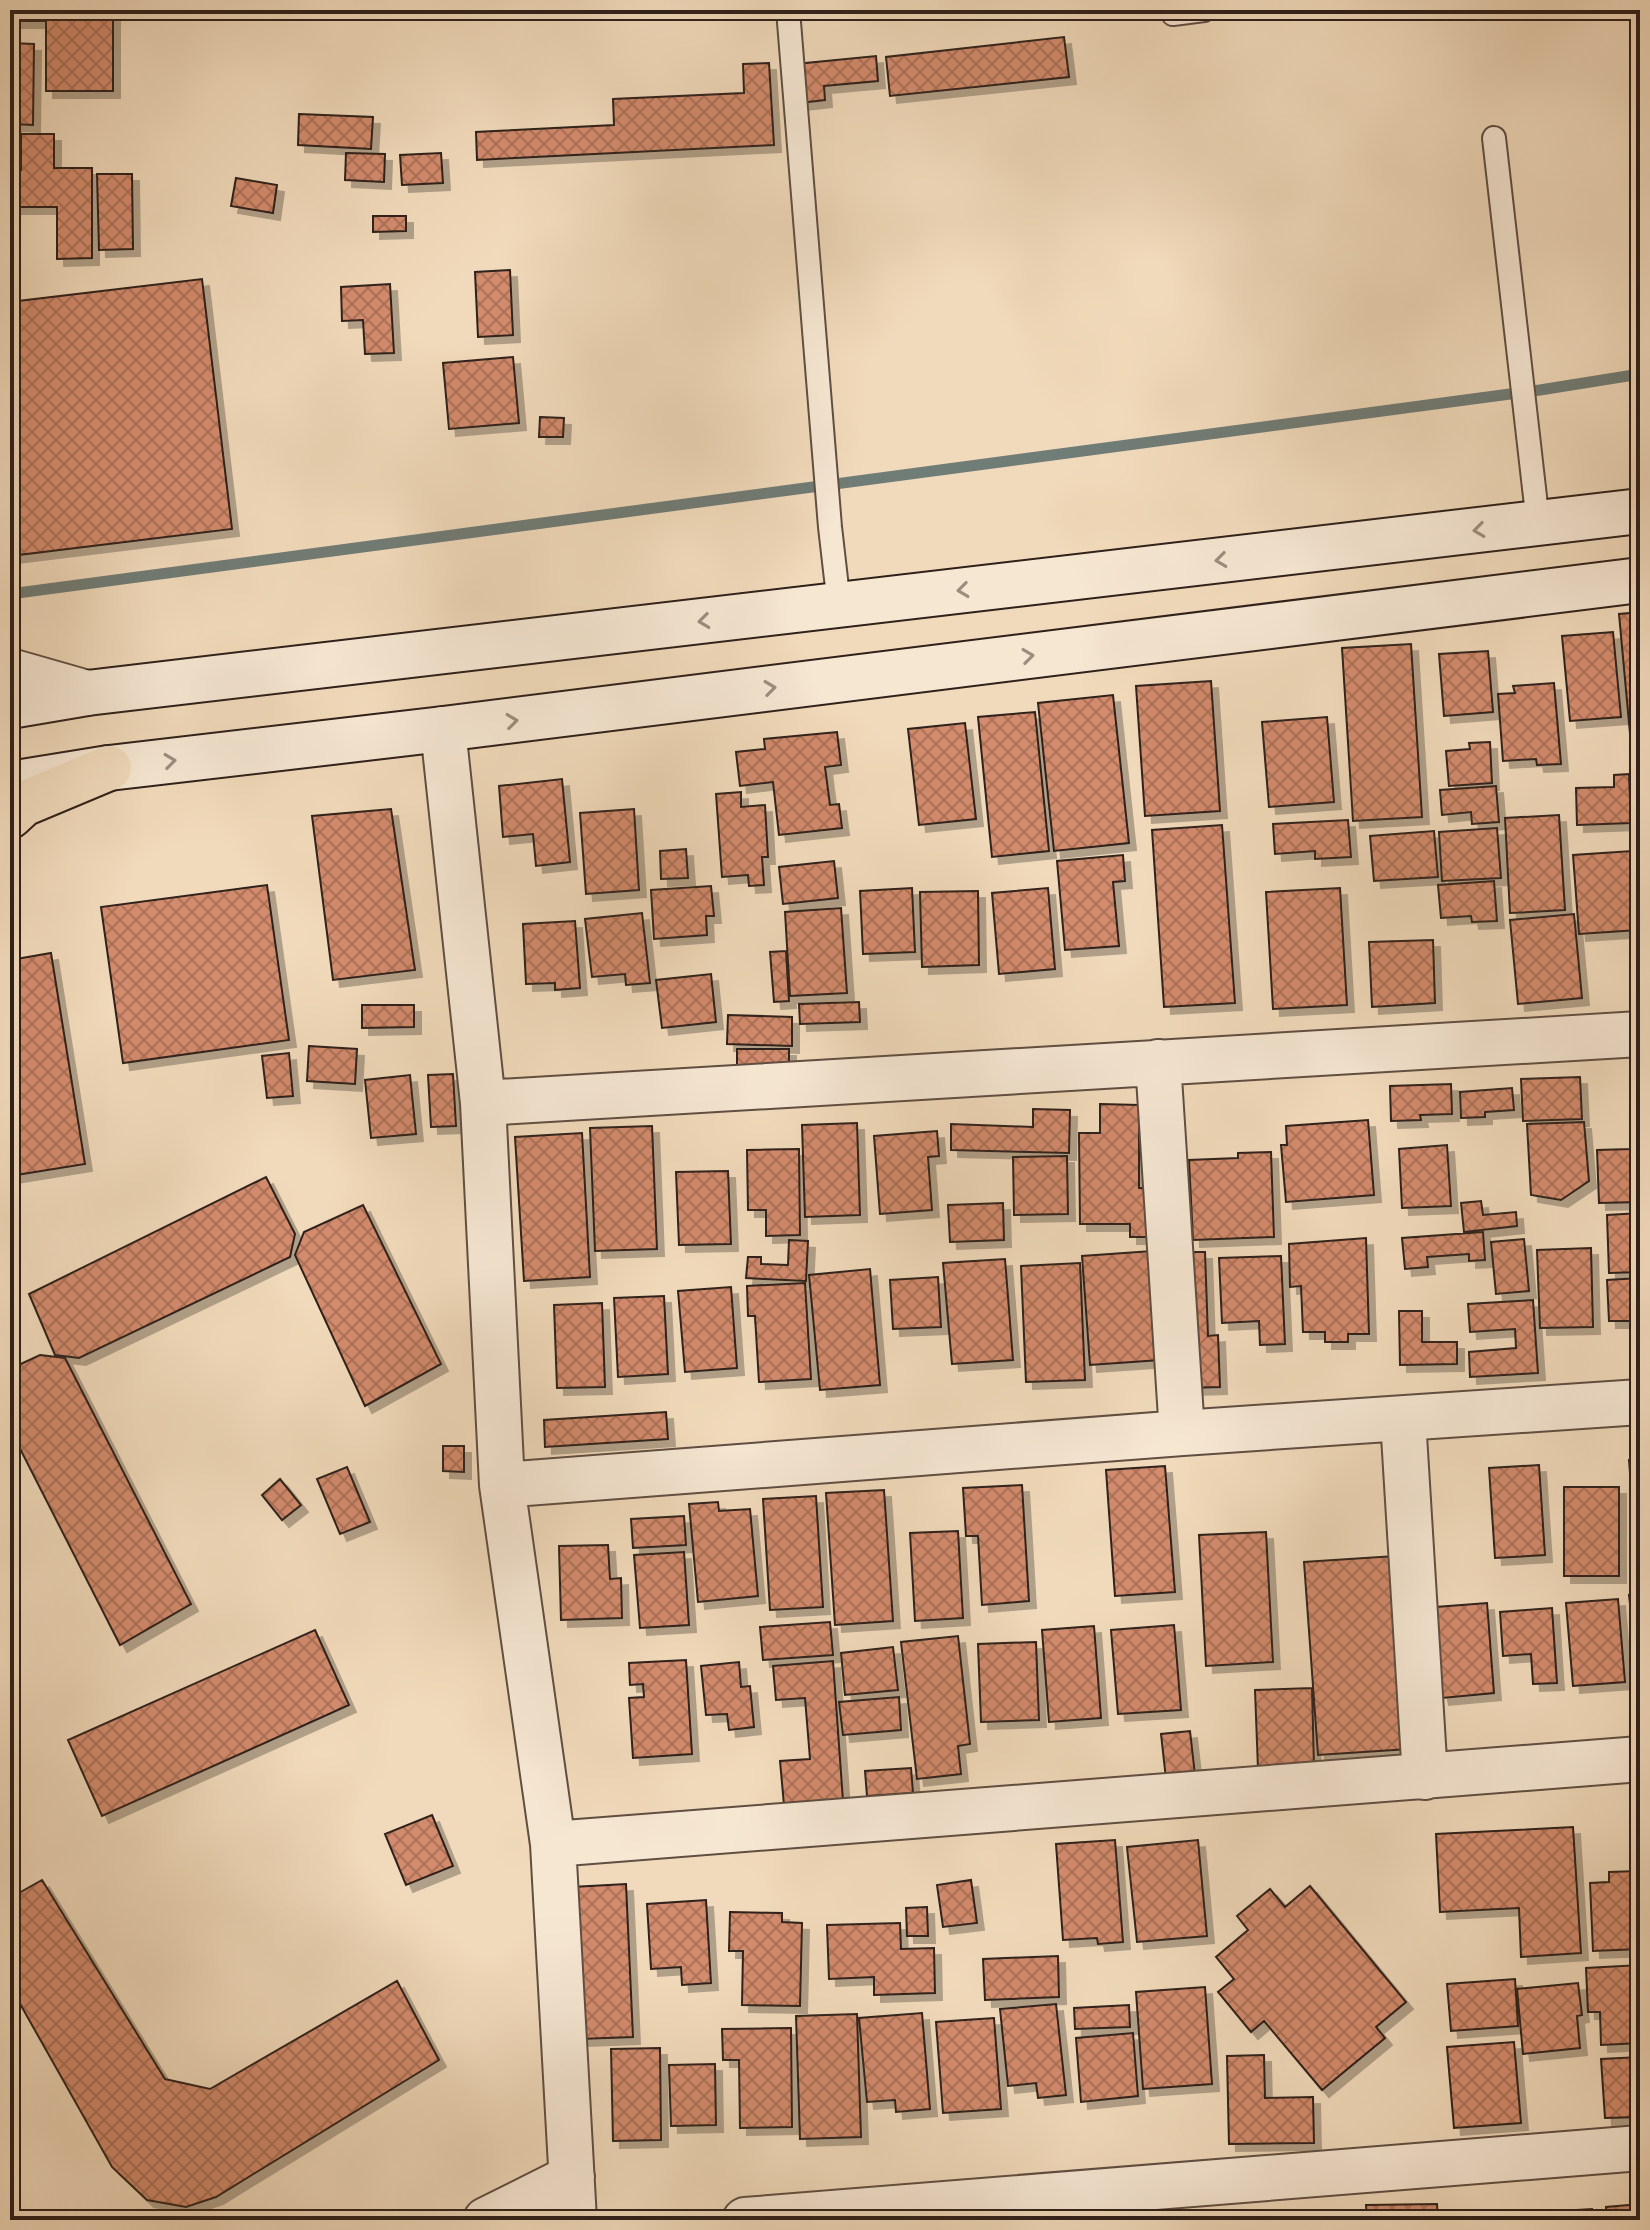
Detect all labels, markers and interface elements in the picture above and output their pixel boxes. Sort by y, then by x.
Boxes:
one-way arrow [1472,521,1486,538]
one-way arrow [1214,552,1227,569]
one-way arrow [956,582,969,599]
one-way arrow [697,612,710,629]
one-way arrow [1022,648,1035,665]
one-way arrow [764,680,777,697]
one-way arrow [506,712,519,729]
one-way arrow [164,752,177,769]

